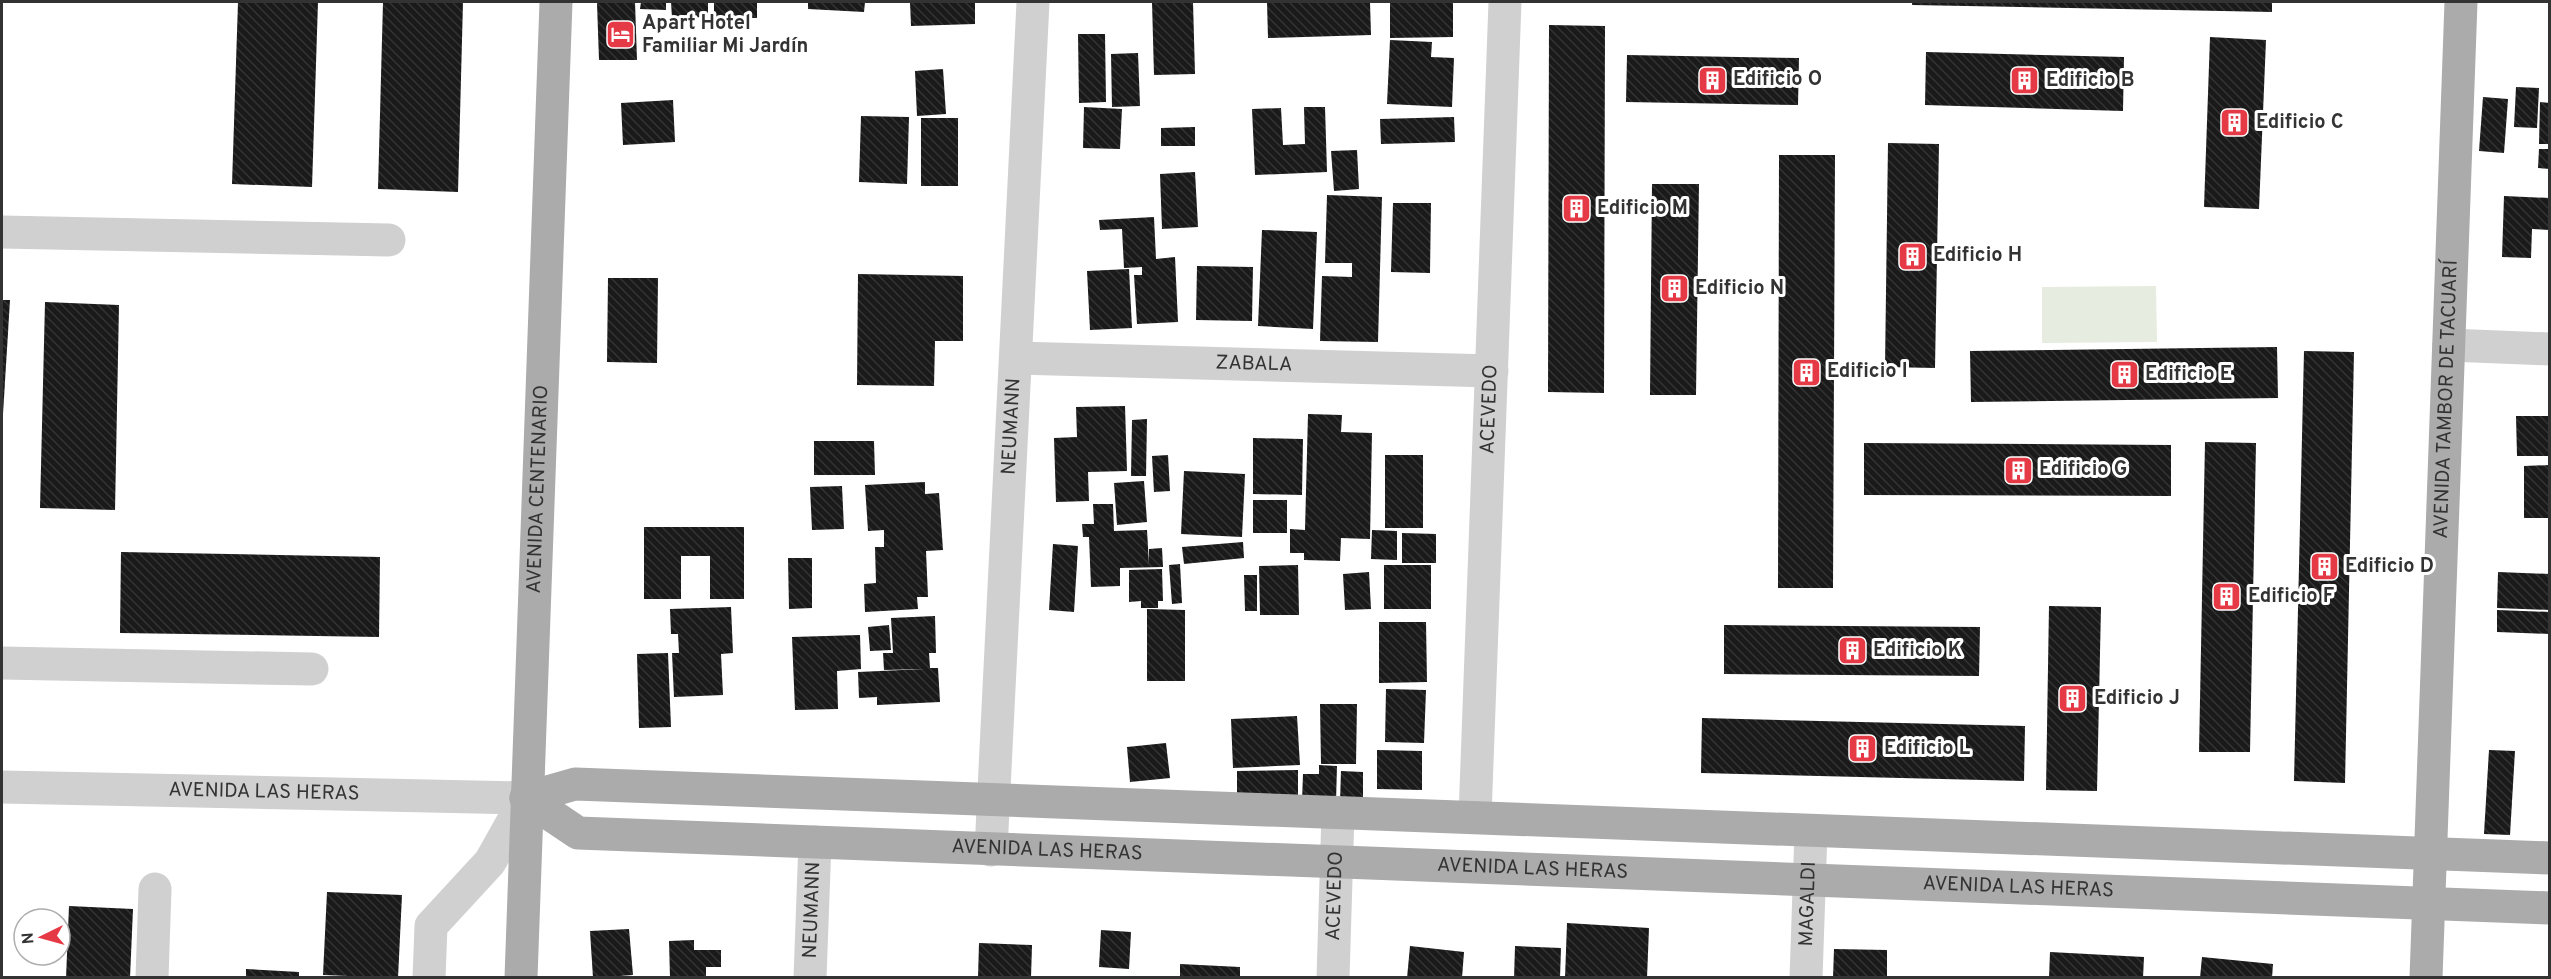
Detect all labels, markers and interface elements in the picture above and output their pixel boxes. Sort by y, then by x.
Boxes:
place label: Apart Hotel Familiar Mi Jardín [642,11,808,60]
hotel icon: Apart Hotel Familiar Mi Jardín [605,19,637,51]
building icon: Edificio O [1696,64,1728,96]
building icon: Edificio B [2009,65,2041,97]
place label: Edificio O [1733,67,1822,93]
place label: Edificio B [2046,68,2135,94]
building icon: Edificio C [2219,107,2251,139]
place label: Edificio C [2256,110,2343,136]
building icon: Edificio M [1560,193,1592,225]
place label: Edificio M [1597,196,1688,222]
building icon: Edificio H [1896,240,1928,272]
place label: Edificio H [1933,243,2022,269]
street label: AVENIDA TAMBOR DE TACUARÍ [2429,257,2465,539]
building icon: Edificio N [1658,273,1690,305]
place label: Edificio N [1695,276,1784,302]
street label: ZABALA [1215,350,1293,379]
building icon: Edificio I [1790,356,1822,388]
place label: Edificio I [1827,359,1908,385]
building icon: Edificio E [2108,359,2140,391]
place label: Edificio E [2145,362,2232,388]
street label: ACEVEDO [1475,364,1505,455]
street label: NEUMANN [997,377,1027,476]
street label: AVENIDA CENTENARIO [522,384,555,594]
building icon: Edificio G [2002,454,2034,486]
place label: Edificio G [2039,457,2127,483]
building icon: Edificio D [2308,551,2340,583]
place label: Edificio D [2345,554,2434,580]
building icon: Edificio F [2211,581,2243,613]
place label: Edificio F [2248,584,2334,610]
building icon: Edificio K [1836,635,1868,667]
place label: Edificio K [1873,638,1962,664]
building icon: Edificio J [2057,683,2089,715]
place label: Edificio J [2094,686,2180,712]
building icon: Edificio L [1847,733,1879,765]
place label: Edificio L [1884,736,1971,762]
street label: AVENIDA LAS HERAS [168,777,360,808]
street label: AVENIDA LAS HERAS [951,834,1143,867]
street label: ACEVEDO [1321,851,1350,941]
street label: AVENIDA LAS HERAS [1437,853,1629,886]
street label: NEUMANN [798,861,827,959]
street label: MAGALDI [1794,861,1823,947]
street label: AVENIDA LAS HERAS [1922,871,2114,904]
north arrow [12,907,72,967]
text: N [19,932,40,945]

